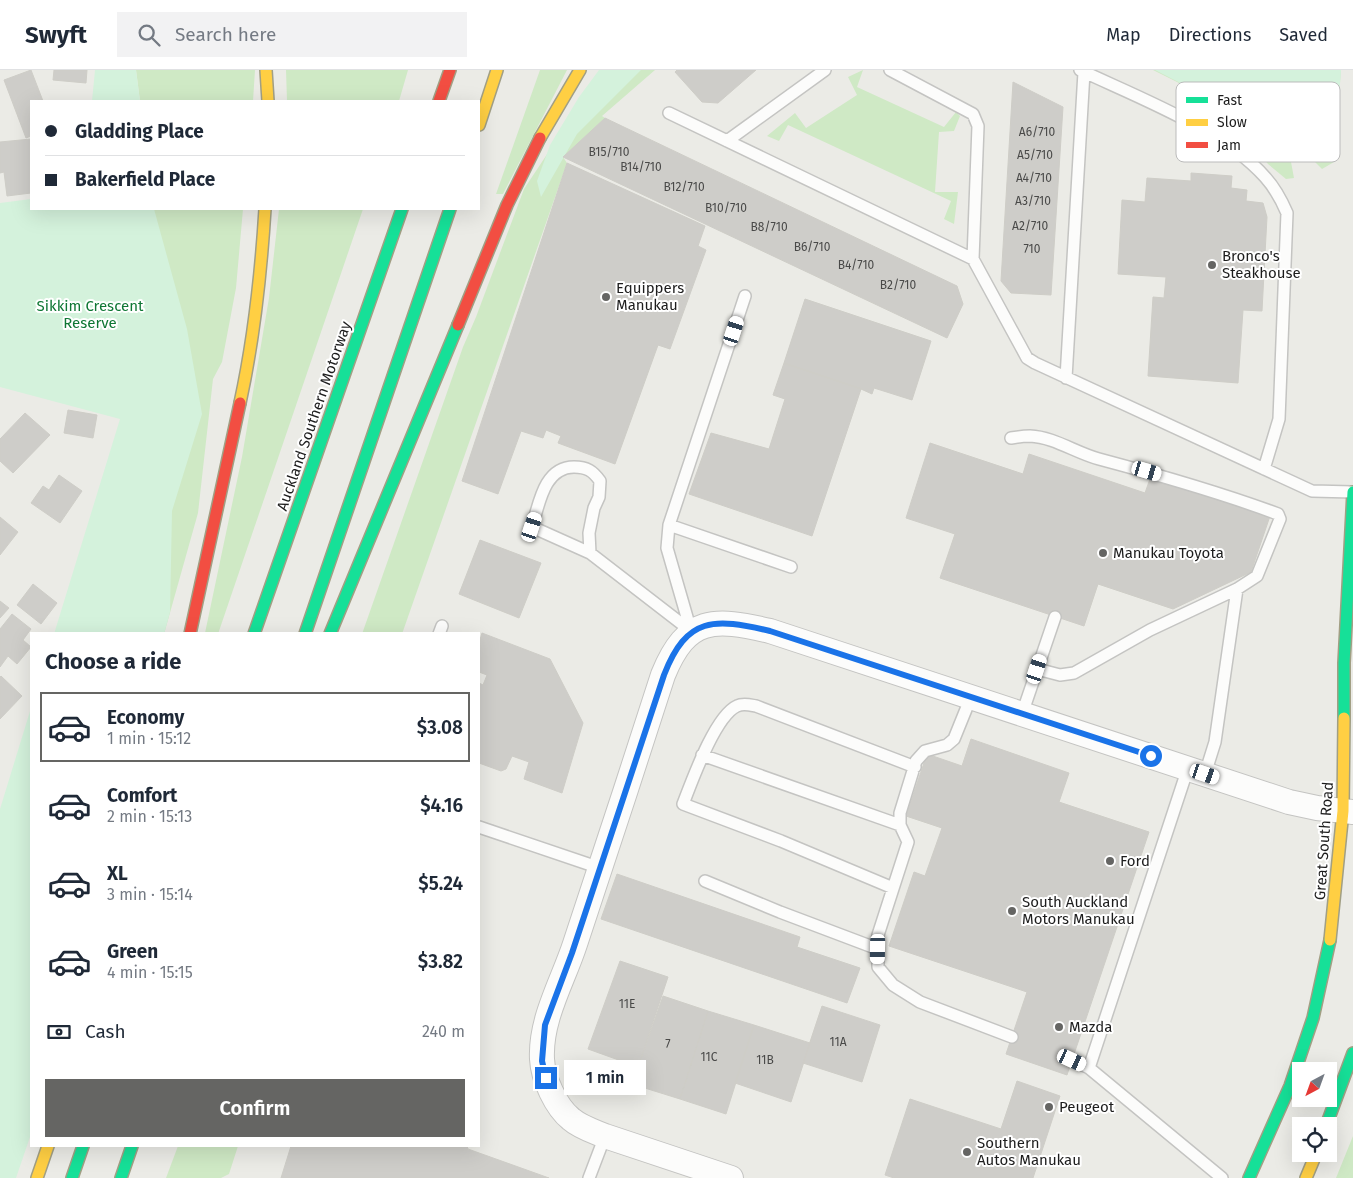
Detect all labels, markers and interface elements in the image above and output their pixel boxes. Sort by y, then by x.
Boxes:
search box [117,12,467,57]
text: Swyft [25,21,87,49]
icon: search [135,21,163,49]
text: Search here [175,23,276,46]
text: Map [1106,24,1141,46]
text: Directions [1169,24,1251,46]
text: Saved [1279,24,1328,46]
legend [1176,82,1340,162]
text: Fast [1217,92,1243,109]
text: Slow [1217,114,1247,131]
text: Gladding Place [75,120,204,143]
house number: A6/710 [1019,125,1055,139]
text: Jam [1217,137,1241,154]
house number: B15/710 [588,145,630,159]
house number: A5/710 [1017,148,1053,162]
house number: B14/710 [620,160,662,174]
text: Bakerfield Place [75,168,215,191]
house number: A4/710 [1016,171,1052,185]
house number: B12/710 [663,180,705,194]
house number: A3/710 [1015,194,1051,208]
house number: B10/710 [705,201,747,215]
house number: A2/710 [1012,219,1048,233]
house number: B8/710 [750,220,788,234]
house number: B6/710 [794,240,831,254]
house number: 710 [1023,242,1041,256]
place label: Bronco's Steakhouse [1222,247,1301,282]
house number: B4/710 [838,258,875,272]
marker: Bronco's Steakhouse [1206,259,1218,271]
house number: B2/710 [880,278,916,292]
place label: Equippers Manukau [616,279,684,314]
marker: Equippers Manukau [600,291,612,303]
park label: Sikkim Crescent Reserve [37,297,144,332]
car [722,314,745,348]
street label: Auckland Southern Motorway [273,318,355,513]
car [1130,460,1163,482]
car [520,510,543,544]
place label: Manukau Toyota [1113,544,1224,562]
marker: Manukau Toyota [1097,547,1109,559]
text: Choose a ride [45,648,181,675]
car [1025,652,1048,686]
icon: car [47,705,92,750]
text: Economy [107,706,184,729]
text: $3.08 [417,716,463,739]
text: 1 min · 15:12 [107,729,191,748]
route start [1140,745,1162,767]
car [1188,762,1221,786]
street label: Great South Road [1311,781,1337,901]
icon: car [47,783,92,828]
text: Comfort [107,784,177,807]
text: $4.16 [420,794,463,817]
text: 2 min · 15:13 [107,807,192,826]
place label: Ford [1120,852,1150,870]
marker: Ford [1104,855,1116,867]
icon: car [47,861,92,906]
text: XL [107,862,128,885]
text: $5.24 [418,872,463,895]
text: 3 min · 15:14 [107,885,193,904]
place label: South Auckland Motors Manukau [1022,893,1135,928]
marker: South Auckland Motors Manukau [1006,905,1018,917]
car [870,934,885,964]
icon: car [47,939,92,984]
text: Green [107,940,158,963]
text: $3.82 [418,950,463,973]
text: 4 min · 15:15 [107,963,193,982]
house number: 11E [619,997,635,1011]
icon: cash [45,1018,73,1046]
place label: Mazda [1069,1018,1112,1036]
text: Cash [85,1020,126,1043]
marker: Mazda [1053,1021,1065,1033]
text: 240 m [422,1022,465,1041]
house number: 11A [829,1035,847,1049]
house number: 7 [665,1037,671,1051]
car [1055,1047,1088,1073]
house number: 11C [701,1050,718,1064]
house number: 11B [756,1053,774,1067]
callout: 1 min [564,1060,646,1096]
north arrow [1292,1062,1338,1108]
map controls [1292,1062,1337,1162]
route end [535,1067,557,1089]
text: 1 min [586,1068,624,1087]
button: Confirm [45,1079,465,1137]
place label: Peugeot [1059,1098,1115,1116]
marker: Peugeot [1043,1101,1055,1113]
button: locate [1292,1117,1337,1162]
place label: Southern Autos Manukau [977,1134,1081,1169]
marker: Southern Autos Manukau [961,1146,973,1158]

